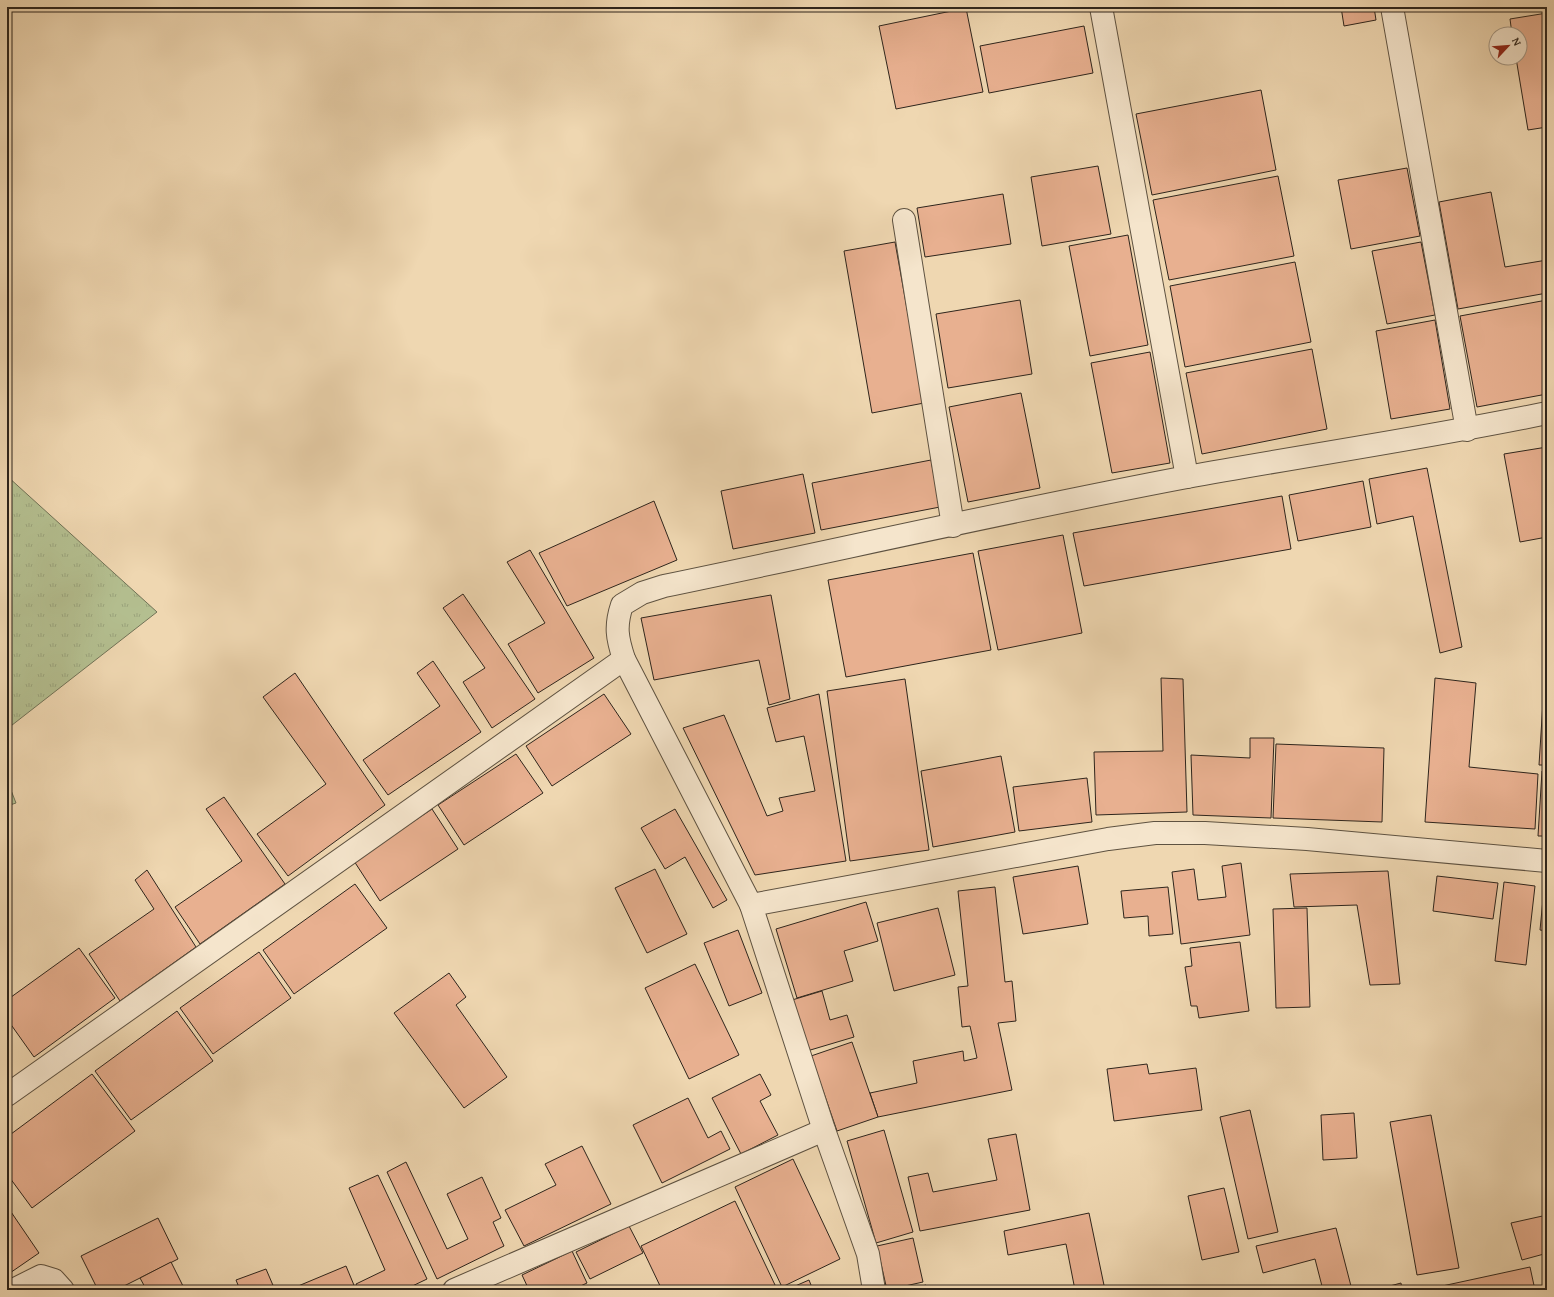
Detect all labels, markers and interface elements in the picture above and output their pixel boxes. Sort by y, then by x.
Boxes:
north arrow [1488,26,1528,66]
text: N [1508,35,1526,49]

